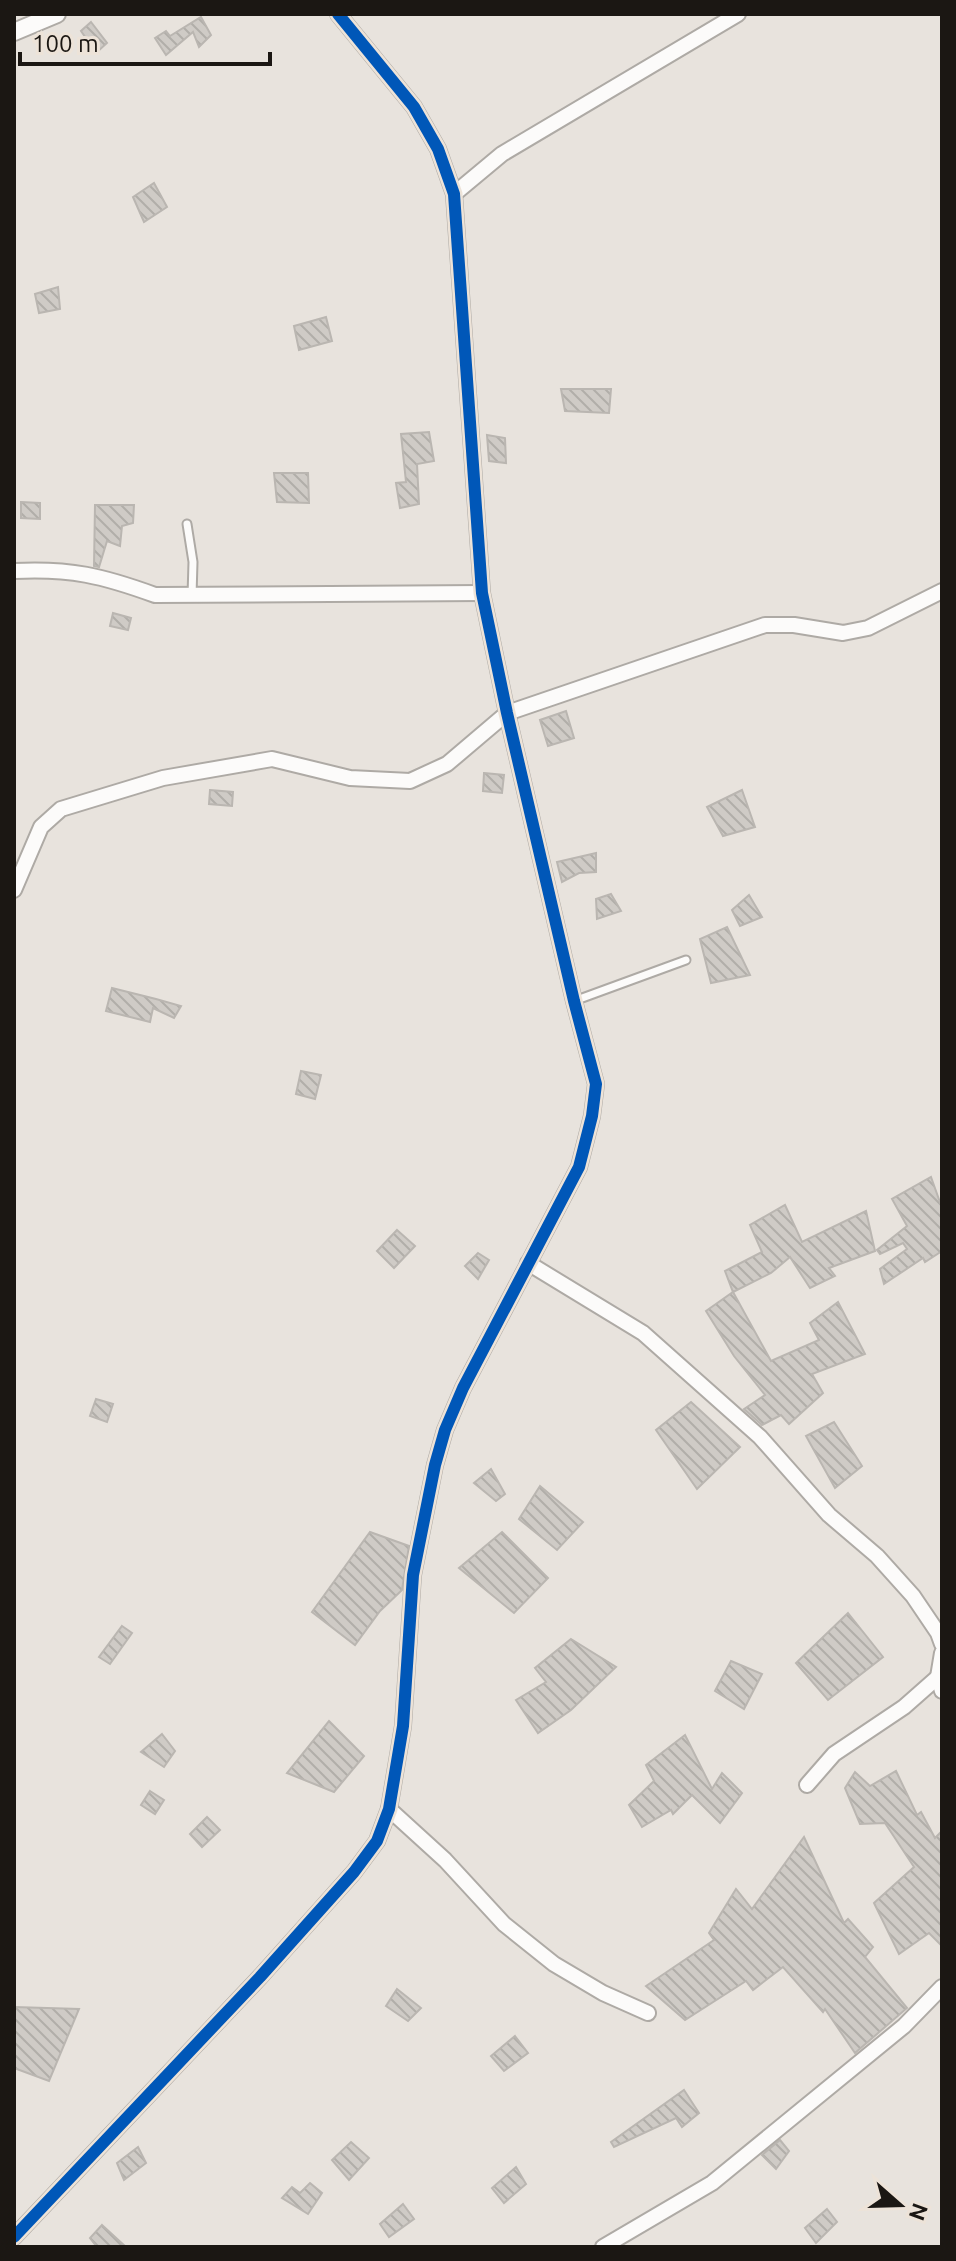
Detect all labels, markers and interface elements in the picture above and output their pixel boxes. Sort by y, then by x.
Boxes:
scale bar [20,16,270,66]
text: 100 m [32,30,99,57]
north arrow [860,2165,940,2245]
text: N [905,2200,934,2224]

